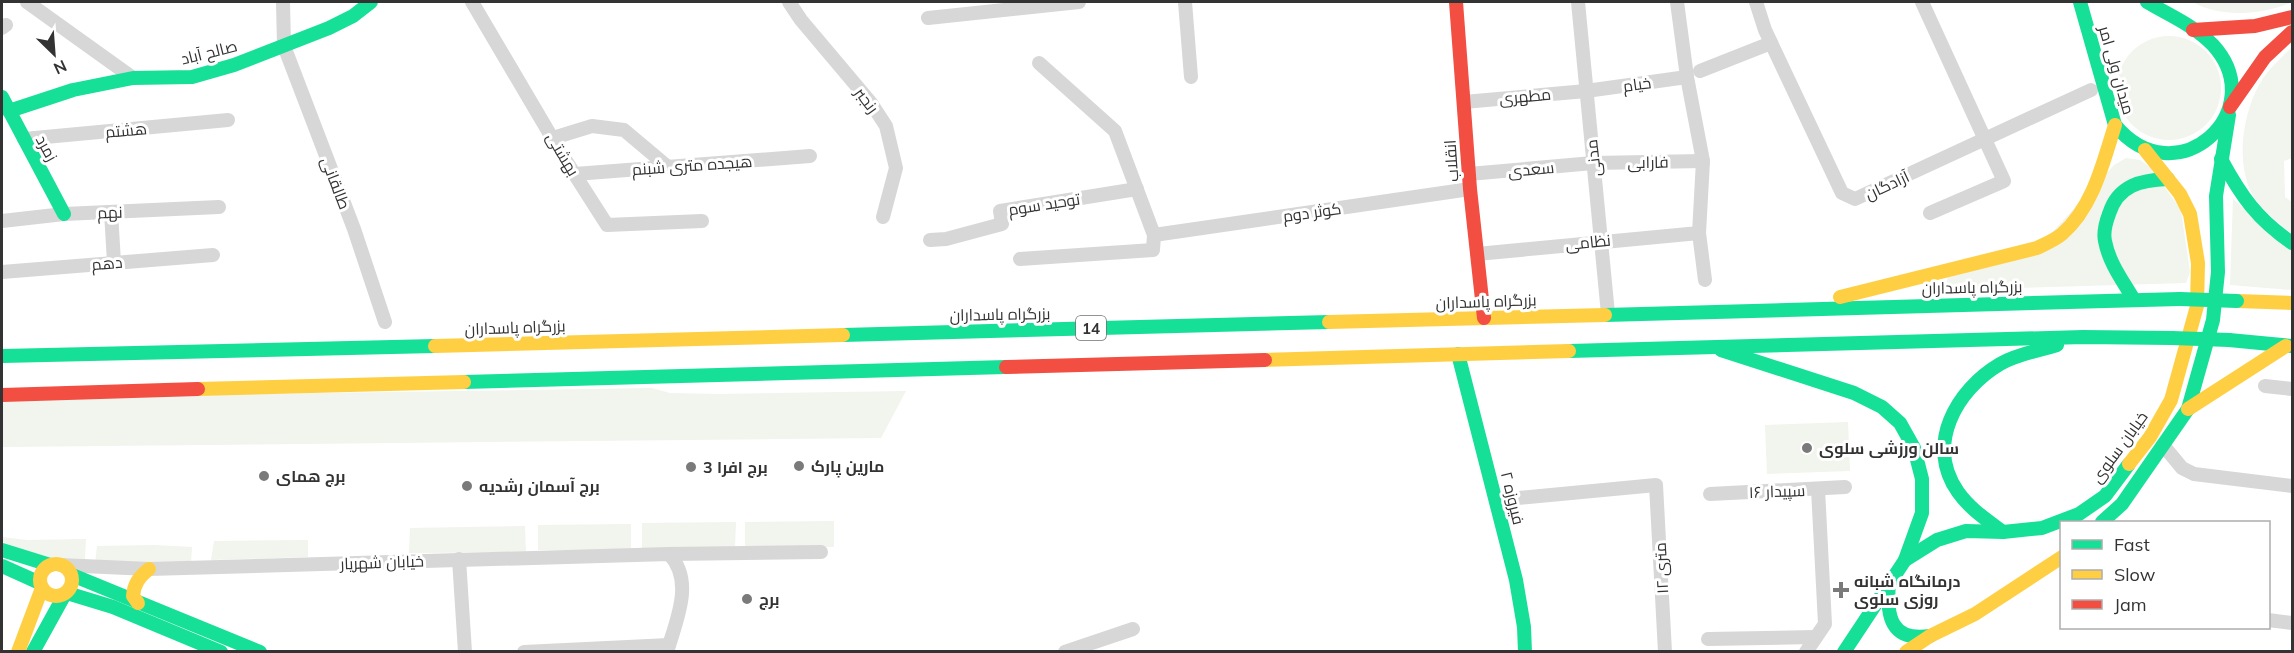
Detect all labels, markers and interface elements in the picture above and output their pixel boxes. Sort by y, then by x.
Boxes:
street label: میدان ولى امر [2094,22,2139,117]
north arrow [24,24,84,84]
street label: صالح آباد [179,35,240,71]
text: N [51,56,70,79]
street label: خیام [1622,72,1653,98]
street label: رنجبر [850,82,883,117]
street label: مطهری [1498,84,1552,109]
street label: هشتم [104,118,148,144]
street label: بهشتی [541,129,584,180]
street label: زمرد [32,131,62,165]
street label: مدنی [1581,138,1606,178]
street label: انقلاب [1440,139,1462,183]
street label: هیجده متری شبنم [631,151,753,181]
street label: فارابی [1627,152,1669,173]
street label: طالقانی [316,154,355,212]
street label: سعدی [1507,157,1555,182]
street label: آزادگان [1862,166,1913,205]
street label: توحید سوم [1007,188,1082,222]
street label: کوثر دوم [1281,198,1343,228]
street label: نهم [97,202,123,224]
street label: نظامی [1564,230,1612,255]
street label: دهم [91,252,123,276]
street label: بزرگراه پاسداران [1921,276,2023,300]
street label: بزرگراه پاسداران [1435,289,1537,315]
street label: بزرگراه پاسداران [949,303,1051,327]
street label: بزرگراه پاسداران [464,315,566,341]
road number: 14 [1076,316,1106,340]
street label: خیابان سلوی [2086,407,2153,487]
place label: سالن ورزشی سلوی [1819,438,1959,458]
marker: سالن ورزشی سلوی [1800,441,1814,455]
place label: مارین پارک [811,456,884,478]
place label: برج افرا 3 [703,457,768,478]
marker: مارین پارک [792,459,806,473]
marker: برج افرا 3 [684,460,698,474]
place label: برج همای [276,466,346,487]
marker: برج همای [257,469,271,483]
street label: فیروزه ٢ [1497,469,1529,527]
place label: برج آسمان رشدیه [479,476,600,497]
marker: برج آسمان رشدیه [460,479,474,493]
street label: سپیدار ۱۶ [1748,480,1806,503]
legend [2060,521,2270,629]
text: Fast [2114,533,2150,556]
street label: ۱۲ متری [1650,542,1673,594]
street label: خیابان شهریار [339,551,424,574]
text: Slow [2114,563,2156,586]
place label: درمانگاه شبانه روزی سلوی [1854,571,1960,609]
marker: درمانگاه شبانه روزی سلوی [1832,581,1850,599]
place label: برج [759,589,780,610]
marker: برج [740,592,754,606]
text: Jam [2114,593,2147,616]

